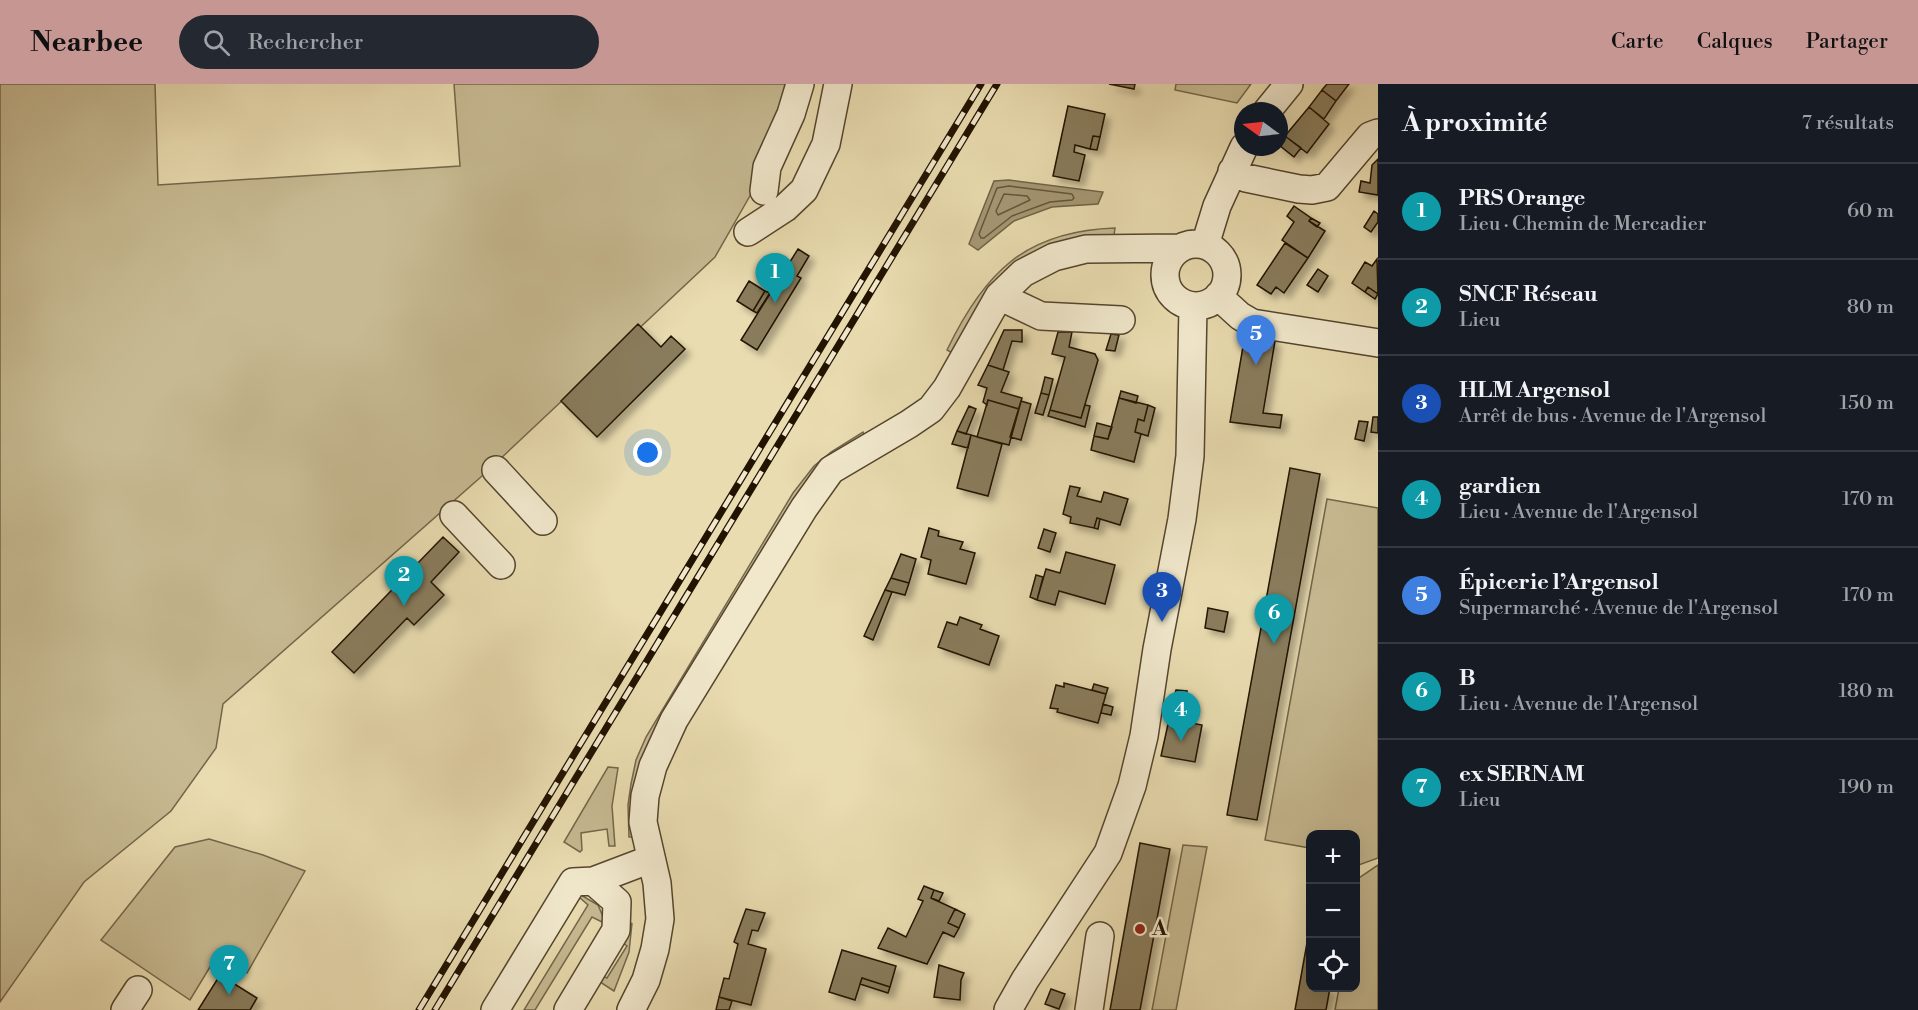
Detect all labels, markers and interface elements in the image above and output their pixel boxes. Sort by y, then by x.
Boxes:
search box [179,15,599,69]
text: Nearbee [30,25,143,60]
icon: search [200,26,233,59]
text: Rechercher [248,29,363,56]
text: Carte [1611,29,1664,55]
text: Calques [1697,29,1773,55]
text: Partager [1806,29,1888,55]
north arrow [1234,102,1288,156]
text: À proximité [1402,107,1547,139]
text: 7 résultats [1802,111,1894,136]
text: PRS Orange [1459,185,1585,212]
text: 1 [1417,199,1426,224]
text: 60 m [1847,199,1894,224]
text: Lieu · Chemin de Mercadier [1459,212,1707,237]
pin: 1 [756,254,794,303]
text: SNCF Réseau [1459,281,1597,308]
text: 2 [1415,295,1428,320]
text: 80 m [1847,295,1894,320]
text: Lieu [1459,308,1500,333]
pin: 5 [1236,316,1276,365]
text: HLM Argensol [1459,377,1610,404]
text: 3 [1415,391,1428,416]
text: 150 m [1839,391,1894,416]
text: Arrêt de bus · Avenue de l'Argensol [1459,404,1767,429]
your location [633,438,662,467]
text: gardien [1459,473,1541,500]
text: 4 [1415,487,1428,512]
text: 170 m [1842,487,1894,512]
text: Lieu · Avenue de l'Argensol [1459,500,1698,525]
pin: 2 [384,556,424,606]
text: Épicerie l’Argensol [1459,569,1659,596]
pin: 3 [1142,572,1182,622]
text: 5 [1415,583,1428,608]
text: 170 m [1842,583,1894,608]
pin: 6 [1254,594,1294,644]
text: Supermarché · Avenue de l'Argensol [1459,596,1778,621]
text: B [1459,665,1476,692]
text: 6 [1415,679,1428,704]
text: 180 m [1839,679,1894,704]
pin: 4 [1162,692,1200,741]
text: Lieu · Avenue de l'Argensol [1459,692,1698,717]
text: ex SERNAM [1459,761,1585,788]
text: 7 [1416,775,1427,800]
text: 190 m [1839,775,1894,800]
text: Lieu [1459,788,1500,813]
map controls [1306,830,1360,992]
button: + [1306,830,1360,884]
button: − [1306,884,1360,938]
place label: A [1151,916,1168,942]
marker: A [1133,922,1147,936]
button: locate [1306,938,1360,992]
pin: 7 [210,946,248,995]

